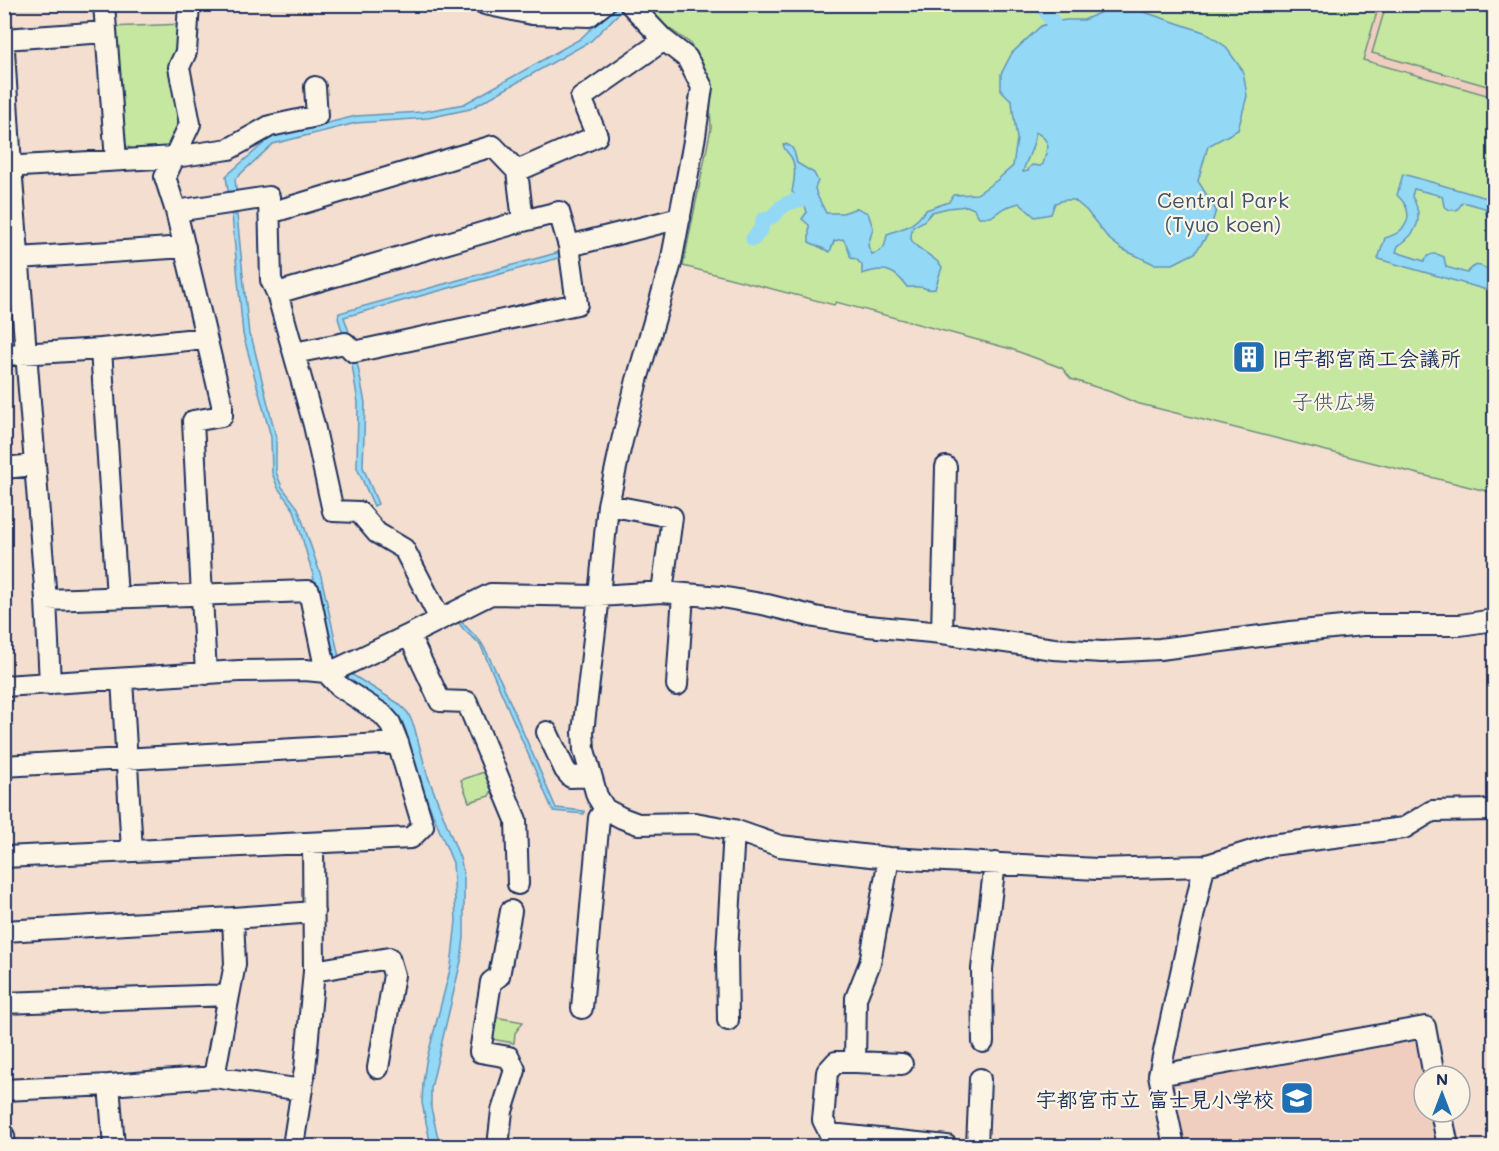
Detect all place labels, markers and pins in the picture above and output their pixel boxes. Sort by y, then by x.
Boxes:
building icon: 旧宇都宮商工会議所 [1231,339,1267,375]
place label: 旧宇都宮商工会議所 [1272,344,1461,371]
school or university icon: 宇都宮市立 富士見小学校 [1279,1080,1315,1116]
place label: 宇都宮市立 富士見小学校 [1035,1085,1274,1112]

